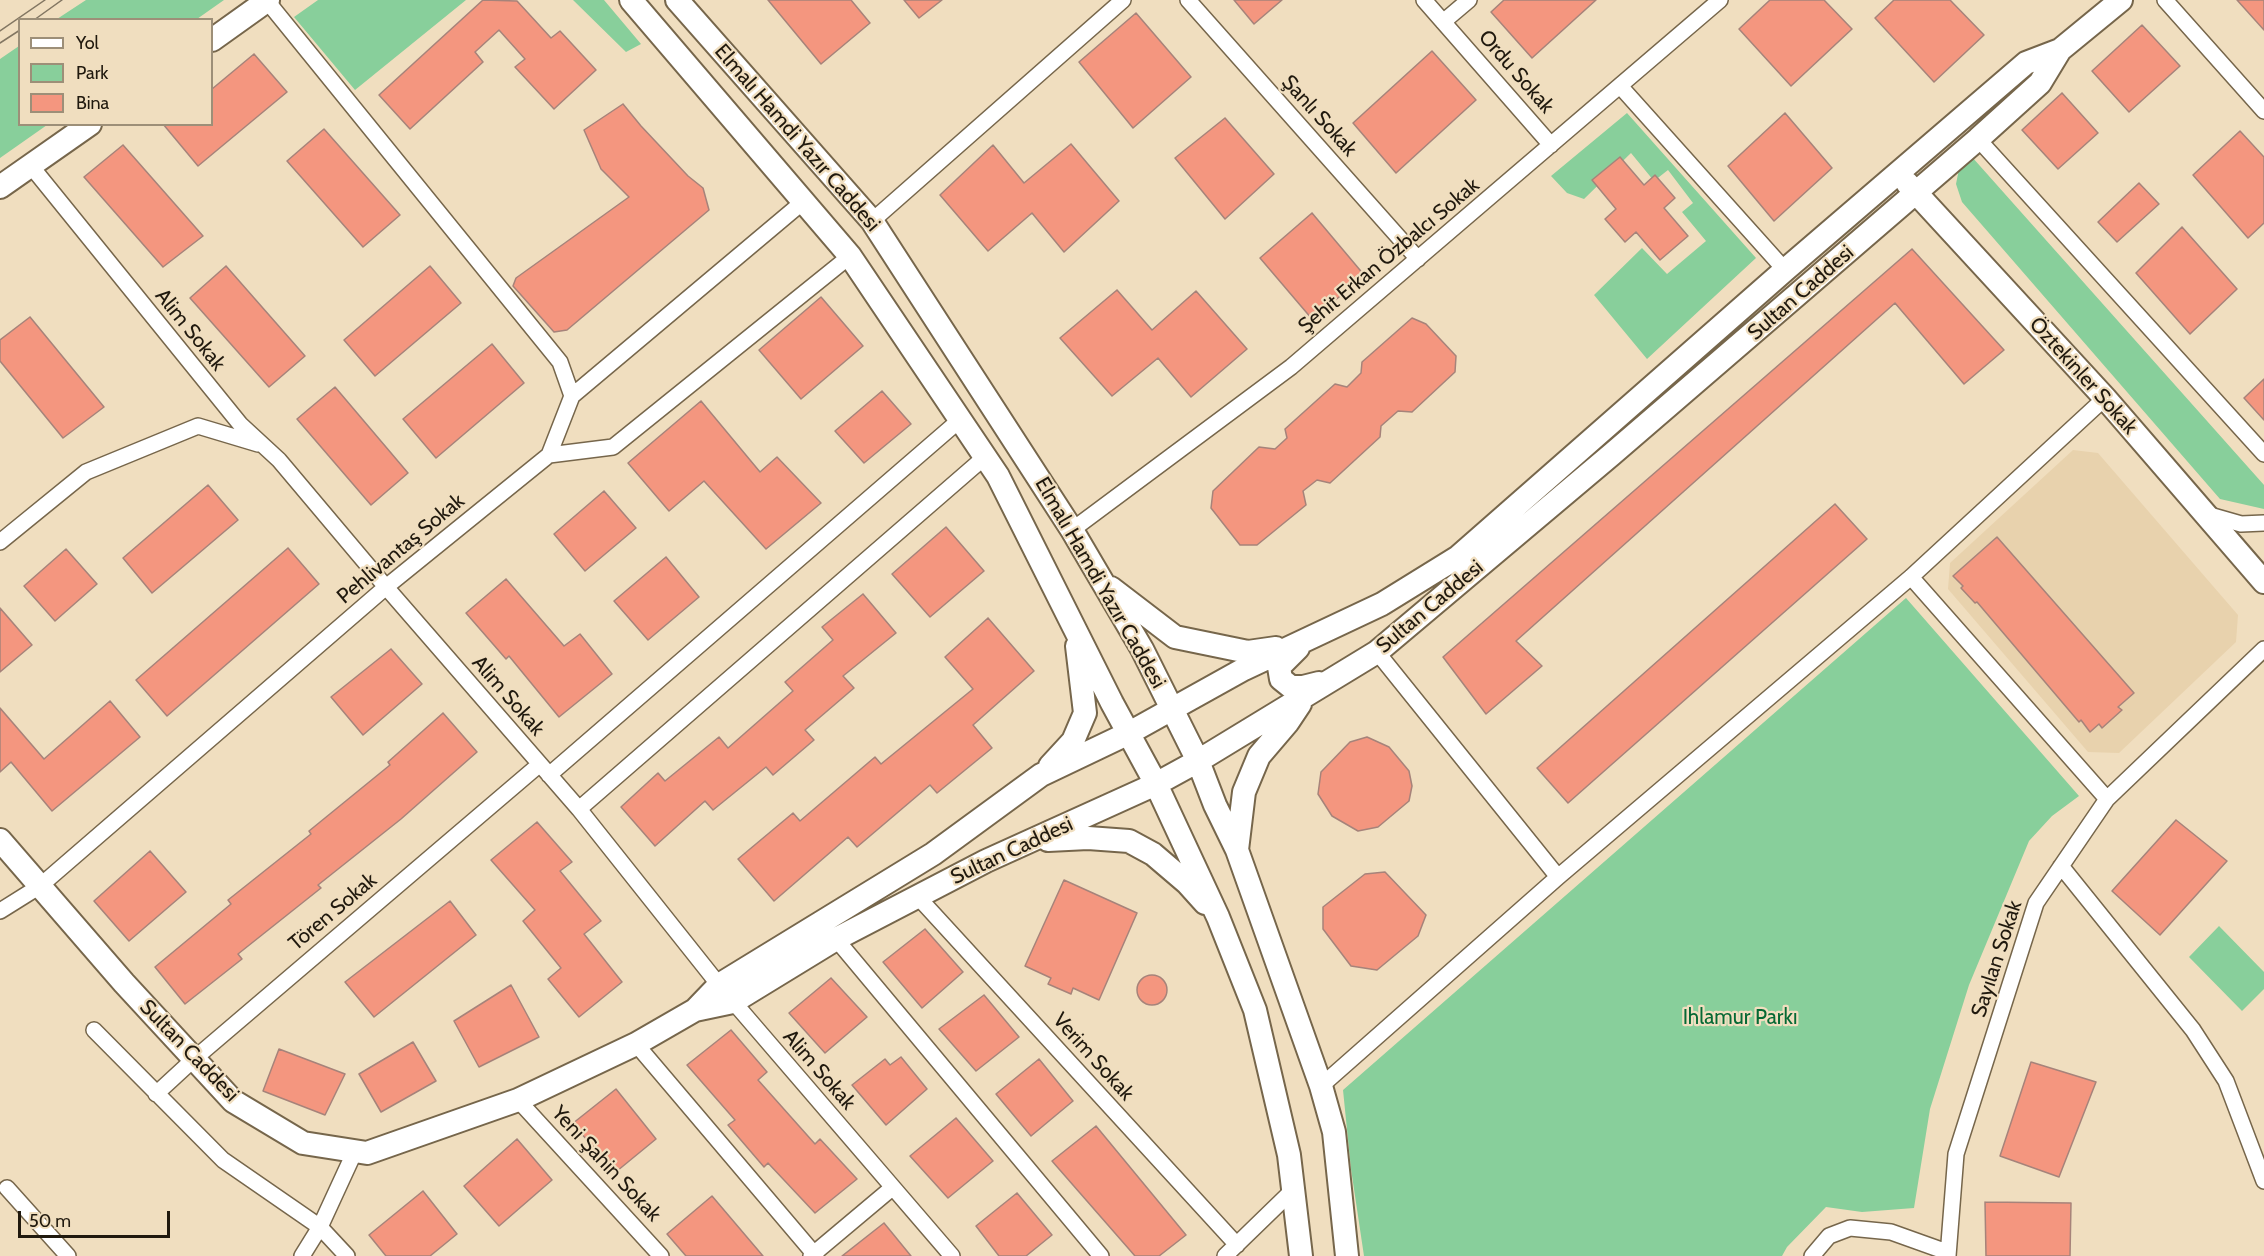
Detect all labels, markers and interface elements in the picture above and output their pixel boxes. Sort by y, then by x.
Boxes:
legend [18,18,213,126]
street label: Ordu Sokak [1473,25,1559,119]
text: Yol [76,32,99,54]
street label: Elmalı Hamdi Yazır Caddesi [709,39,885,237]
text: Park [76,62,108,84]
street label: Şanlı Sokak [1276,70,1362,162]
text: Bina [76,92,109,114]
street label: Şehit Erkan Özbalcı Sokak [1293,173,1485,339]
street label: Sultan Caddesi [1743,240,1859,346]
street label: Alim Sokak [149,284,231,376]
street label: Öztekinler Sokak [2024,312,2142,440]
street label: Elmalı Hamdi Yazır Caddesi [1029,473,1171,693]
street label: Pehlivantaş Sokak [332,488,470,610]
street label: Sultan Caddesi [1371,555,1489,659]
street label: Alim Sokak [466,651,550,741]
street label: Sultan Caddesi [947,812,1077,890]
street label: Tören Sokak [284,868,382,956]
street label: Sayılan Sokak [1966,898,2028,1020]
street label: Sultan Caddesi [134,995,244,1107]
park label: Ihlamur Parkı [1683,1005,1797,1031]
street label: Verim Sokak [1047,1008,1139,1106]
street label: Alim Sokak [777,1025,861,1115]
street label: Yeni Şahin Sokak [546,1101,666,1227]
scale bar [21,1199,172,1237]
text: 50 m [29,1210,71,1232]

